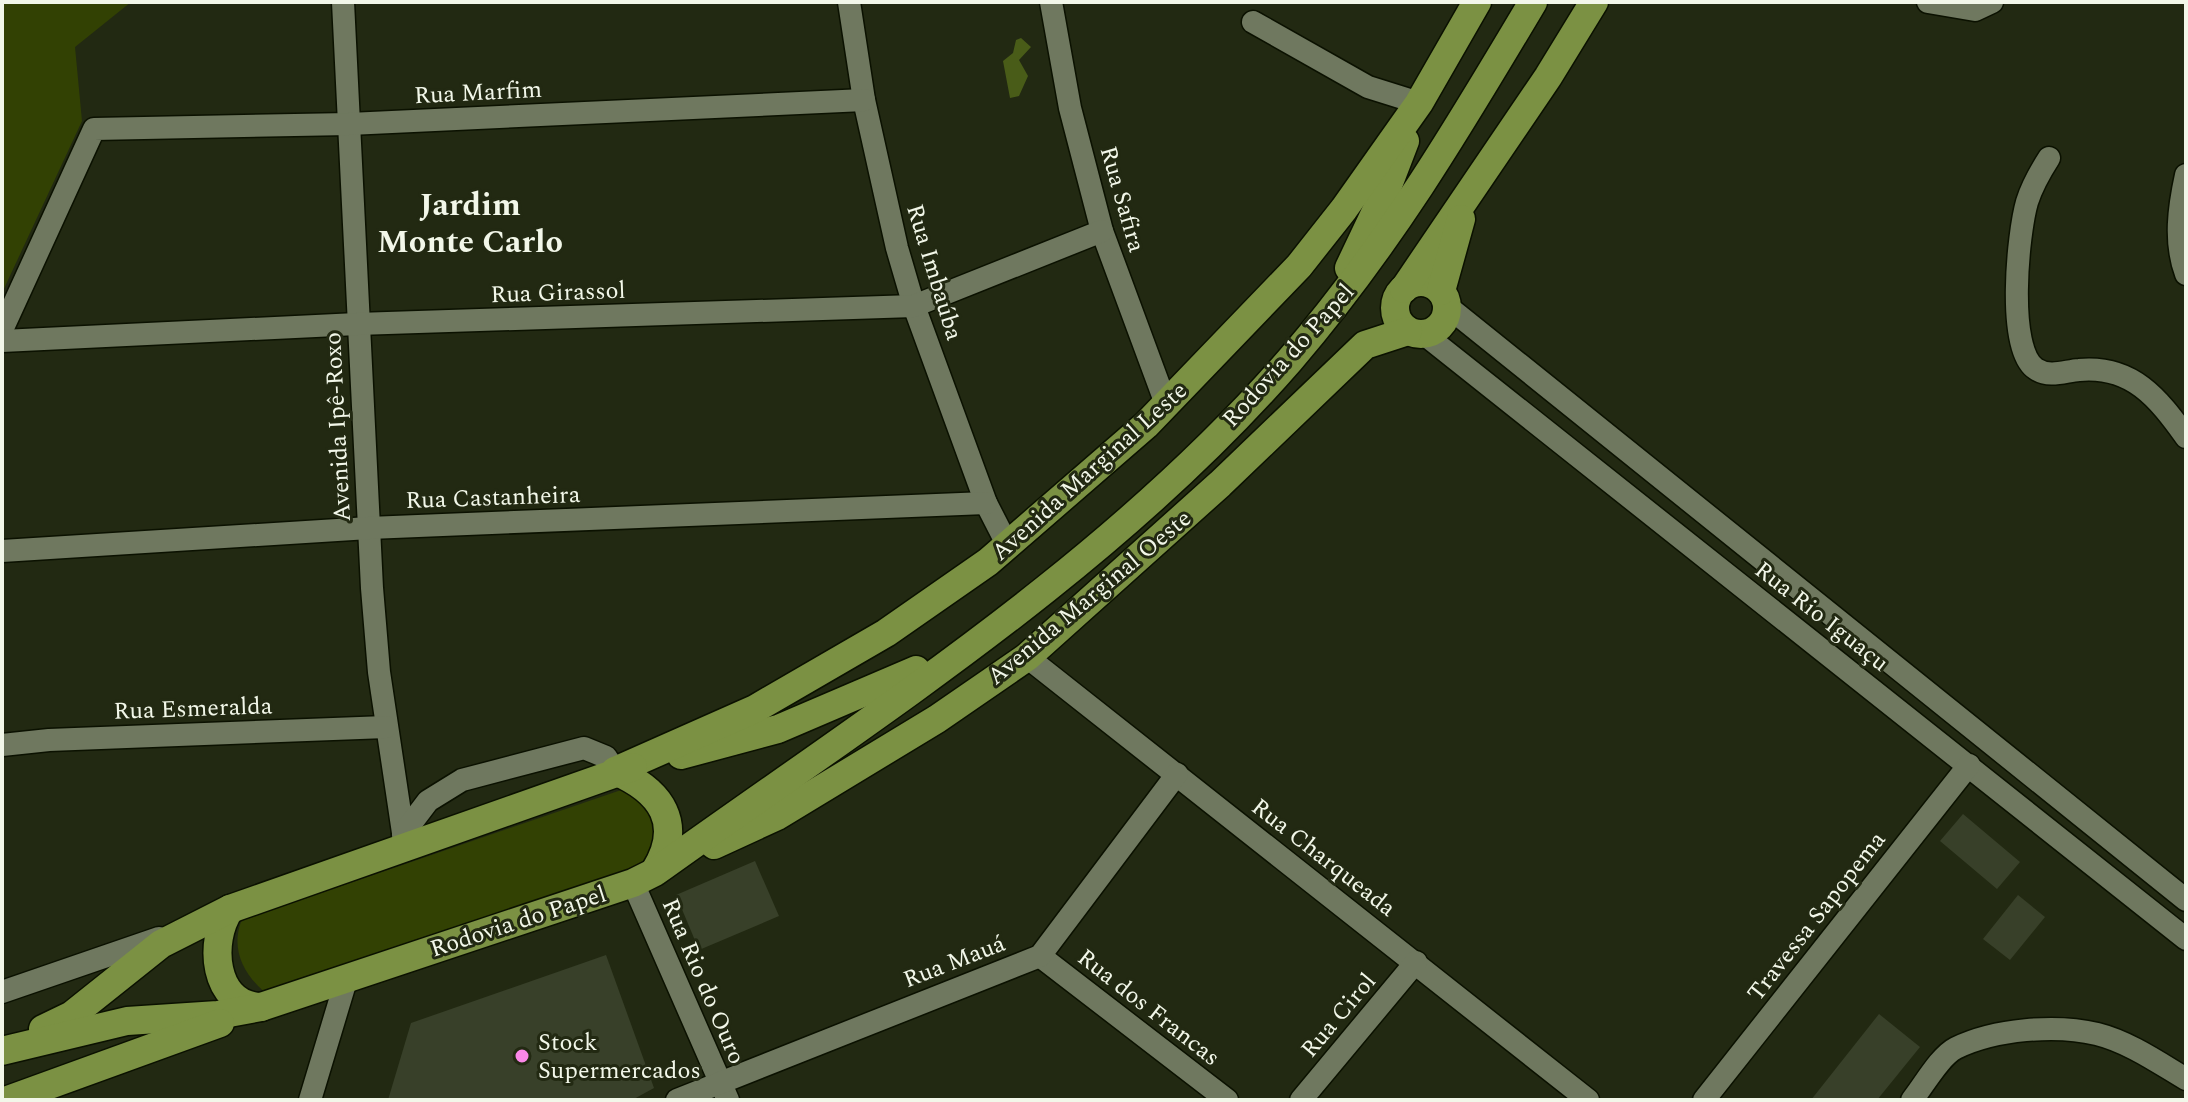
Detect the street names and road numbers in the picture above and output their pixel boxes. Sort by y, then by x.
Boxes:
street label: Rua Marfim [413,72,543,114]
street label: Rua Safira [1090,142,1154,257]
street label: Rua Imbaúba [896,200,972,345]
street label: Rua Girassol [490,273,626,313]
street label: Rodovia do Papel [1214,275,1363,436]
street label: Avenida Ipê-Roxo [315,331,361,523]
street label: Avenida Marginal Leste [984,374,1196,570]
street label: Rua Castanheira [405,477,581,519]
street label: Avenida Marginal Oeste [980,501,1200,694]
street label: Rua Rio Iguaçu [1746,553,1896,681]
street label: Rua Esmeralda [113,688,273,730]
street label: Rua Charqueada [1243,790,1404,926]
street label: Travessa Sapopema [1739,824,1895,1009]
street label: Rodovia do Papel [426,876,611,967]
street label: Rua Rio do Ouro [652,893,754,1070]
street label: Rua Mauá [898,926,1011,998]
street label: Rua dos Francas [1069,940,1228,1075]
street label: Rua Cirol [1292,965,1385,1066]

